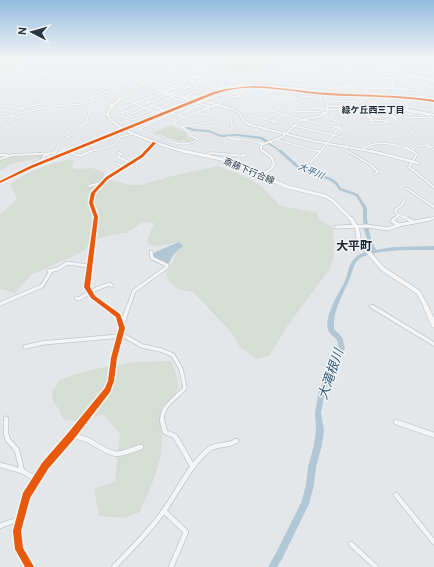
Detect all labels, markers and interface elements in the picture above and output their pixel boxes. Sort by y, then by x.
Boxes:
north arrow [12,12,52,52]
text: N [16,26,29,36]
district label: 緑ケ丘西三丁目 [341,105,405,115]
street label: 斎藤下行合線 [222,156,277,187]
water label: 大平川 [297,161,326,181]
district label: 大平町 [336,239,372,253]
water label: 大滝根川 [315,345,347,401]

